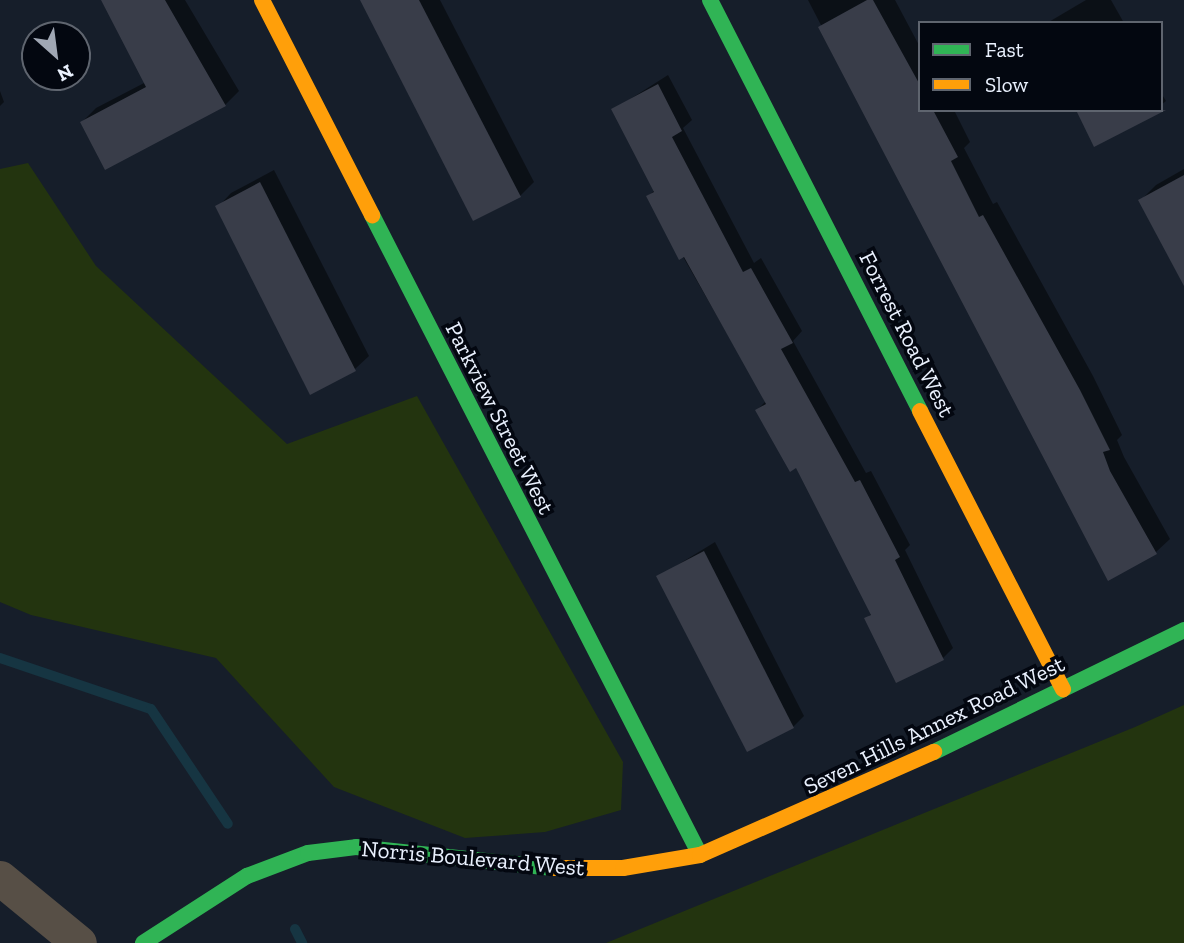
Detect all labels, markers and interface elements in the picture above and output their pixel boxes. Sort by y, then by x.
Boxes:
north arrow [21,21,91,91]
legend [918,21,1163,112]
text: Fast [985,37,1024,62]
text: N [53,60,77,87]
text: Slow [985,72,1028,97]
street label: Forrest Road West [853,246,961,422]
street label: Parkview Street West [439,317,561,519]
street label: Seven Hills Annex Road West [799,649,1069,801]
street label: Norris Boulevard West [360,834,586,882]

